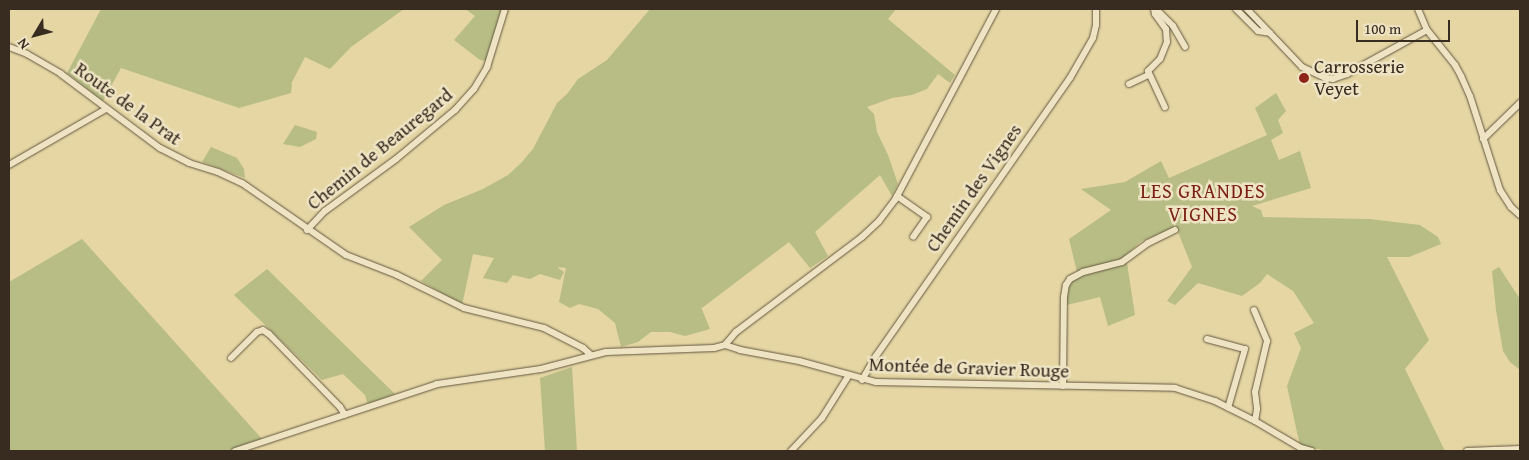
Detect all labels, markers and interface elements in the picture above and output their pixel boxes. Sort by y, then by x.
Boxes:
north arrow [10,10,60,60]
scale bar [1359,10,1453,42]
text: 100 m [1364,18,1401,39]
text: N [12,34,34,54]
place label: Carrosserie Veyet [1314,56,1404,100]
street label: Route de la Prat [70,58,186,150]
marker: Carrosserie Veyet [1298,72,1310,84]
street label: Chemin de Beauregard [303,83,457,215]
street label: Chemin des Vignes [921,120,1027,256]
district label: LES GRANDES VIGNES [1139,178,1267,225]
street label: Montée de Gravier Rouge [868,353,1070,383]

